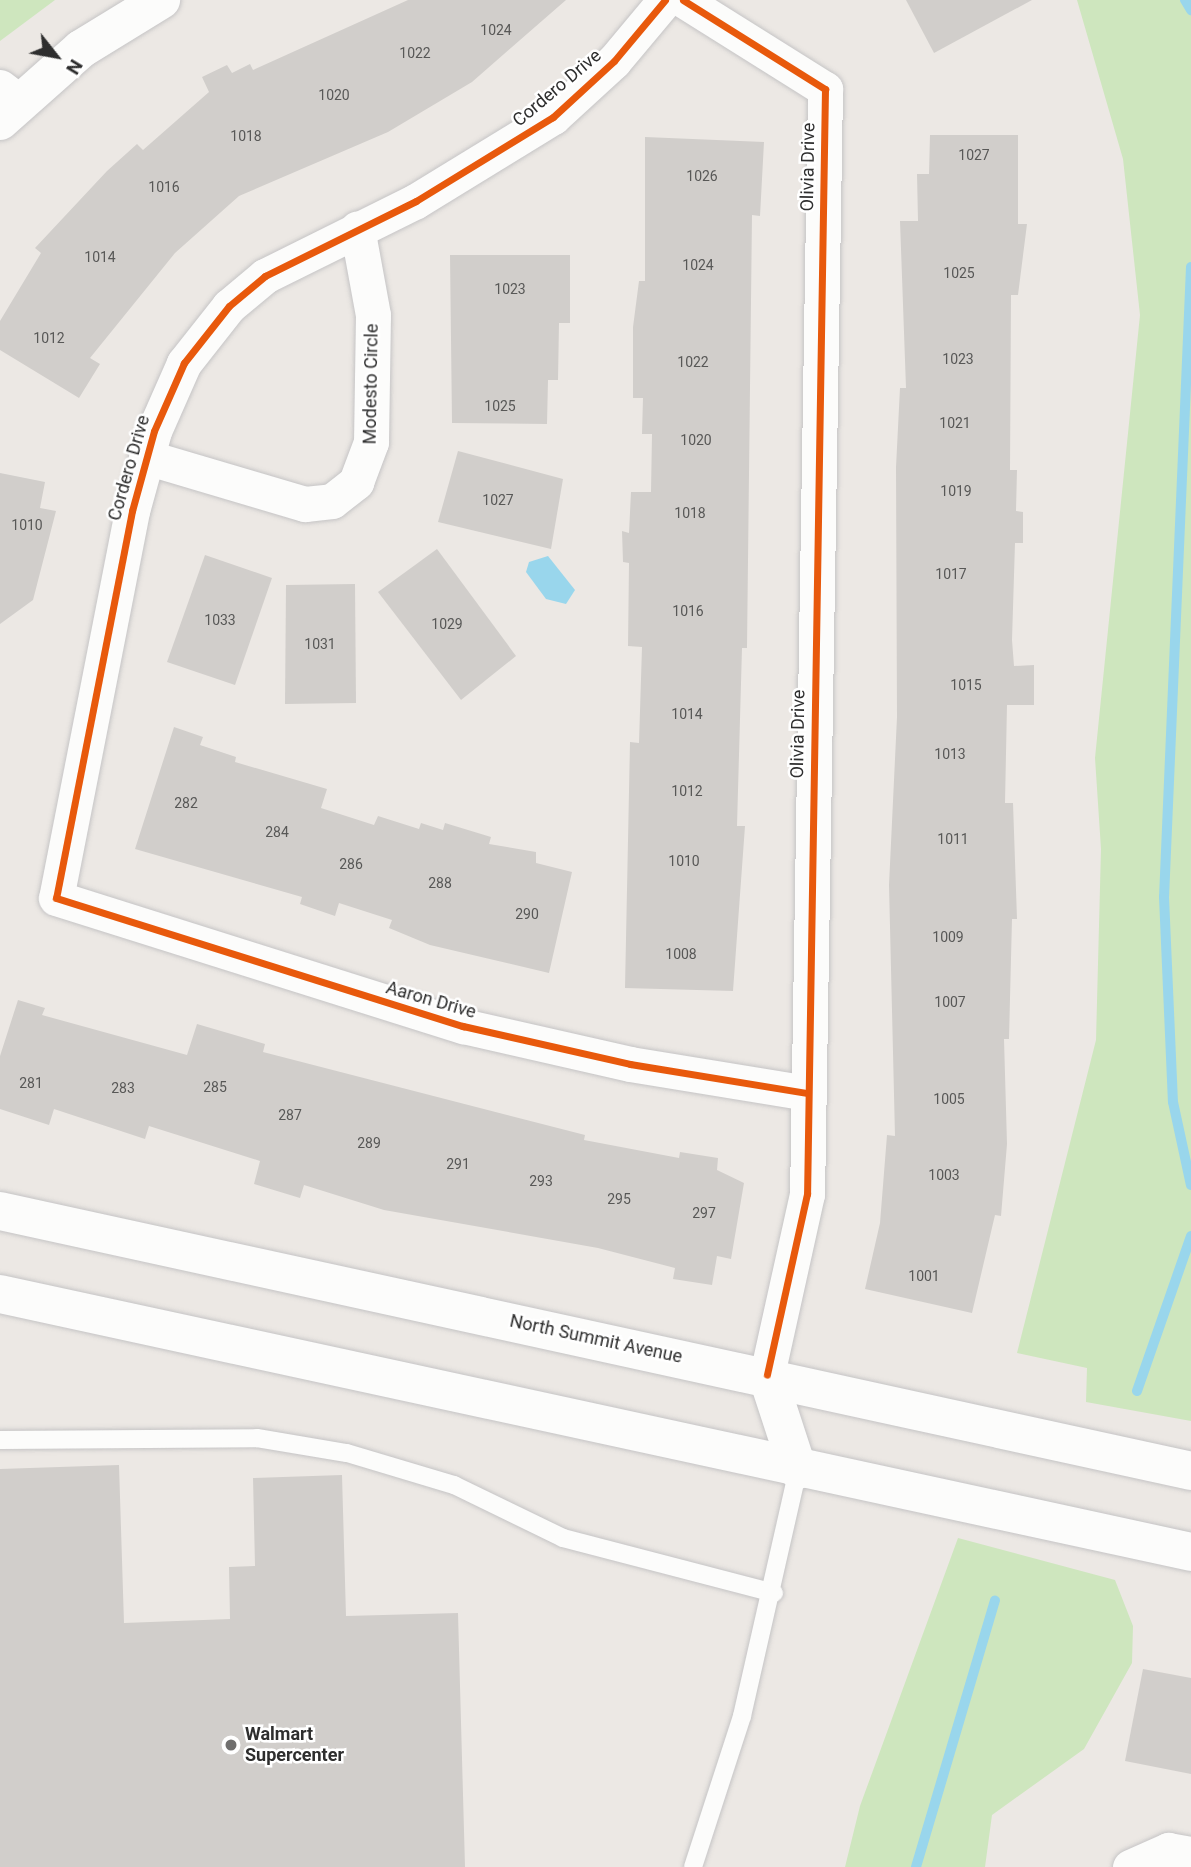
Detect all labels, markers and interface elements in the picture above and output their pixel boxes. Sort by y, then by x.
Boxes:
north arrow [21,21,91,91]
house number: 1024 [480,22,512,38]
house number: 1022 [399,45,431,61]
street label: Cordero Drive [508,45,606,131]
text: N [61,55,88,79]
house number: 1020 [318,87,350,103]
street label: Olivia Drive [796,122,820,212]
house number: 1018 [230,128,262,144]
house number: 1027 [958,147,990,163]
house number: 1026 [686,168,718,184]
house number: 1016 [148,179,180,195]
house number: 1014 [84,249,116,265]
house number: 1024 [682,257,714,273]
house number: 1025 [943,265,975,281]
house number: 1023 [494,281,526,297]
street label: Modesto Circle [359,323,383,445]
house number: 1012 [33,330,65,346]
house number: 1023 [942,351,974,367]
house number: 1022 [677,354,709,370]
house number: 1025 [484,398,516,414]
street label: Cordero Drive [104,413,154,523]
house number: 1021 [939,415,971,431]
house number: 1020 [680,432,712,448]
house number: 1019 [940,483,972,499]
house number: 1027 [482,492,514,508]
house number: 1018 [674,505,706,521]
house number: 1010 [11,517,43,533]
house number: 1017 [935,566,967,582]
house number: 1016 [672,603,704,619]
house number: 1033 [204,612,236,628]
house number: 1029 [431,616,463,632]
house number: 1031 [304,636,336,652]
house number: 1015 [950,677,982,693]
street label: Olivia Drive [786,689,810,779]
house number: 1014 [671,706,703,722]
house number: 1013 [934,746,966,762]
house number: 1012 [671,783,703,799]
house number: 282 [174,795,198,811]
house number: 284 [265,824,289,840]
house number: 1011 [937,831,969,847]
house number: 1010 [668,853,700,869]
house number: 286 [339,856,363,872]
house number: 288 [428,875,452,891]
house number: 290 [515,906,539,922]
house number: 1009 [932,929,964,945]
house number: 1008 [665,946,697,962]
street label: Aaron Drive [384,977,478,1023]
house number: 1007 [934,994,966,1010]
house number: 281 [19,1075,43,1091]
house number: 285 [203,1079,227,1095]
house number: 283 [111,1080,135,1096]
house number: 1005 [933,1091,965,1107]
house number: 287 [278,1107,302,1123]
house number: 289 [357,1135,381,1151]
house number: 291 [446,1156,470,1172]
house number: 1003 [928,1167,960,1183]
house number: 293 [529,1173,553,1189]
house number: 295 [607,1191,631,1207]
house number: 297 [692,1205,716,1221]
house number: 1001 [908,1268,940,1284]
street label: North Summit Avenue [508,1310,684,1368]
place label: Walmart Supercenter [245,1724,344,1766]
marker: Walmart Supercenter [223,1737,239,1753]

